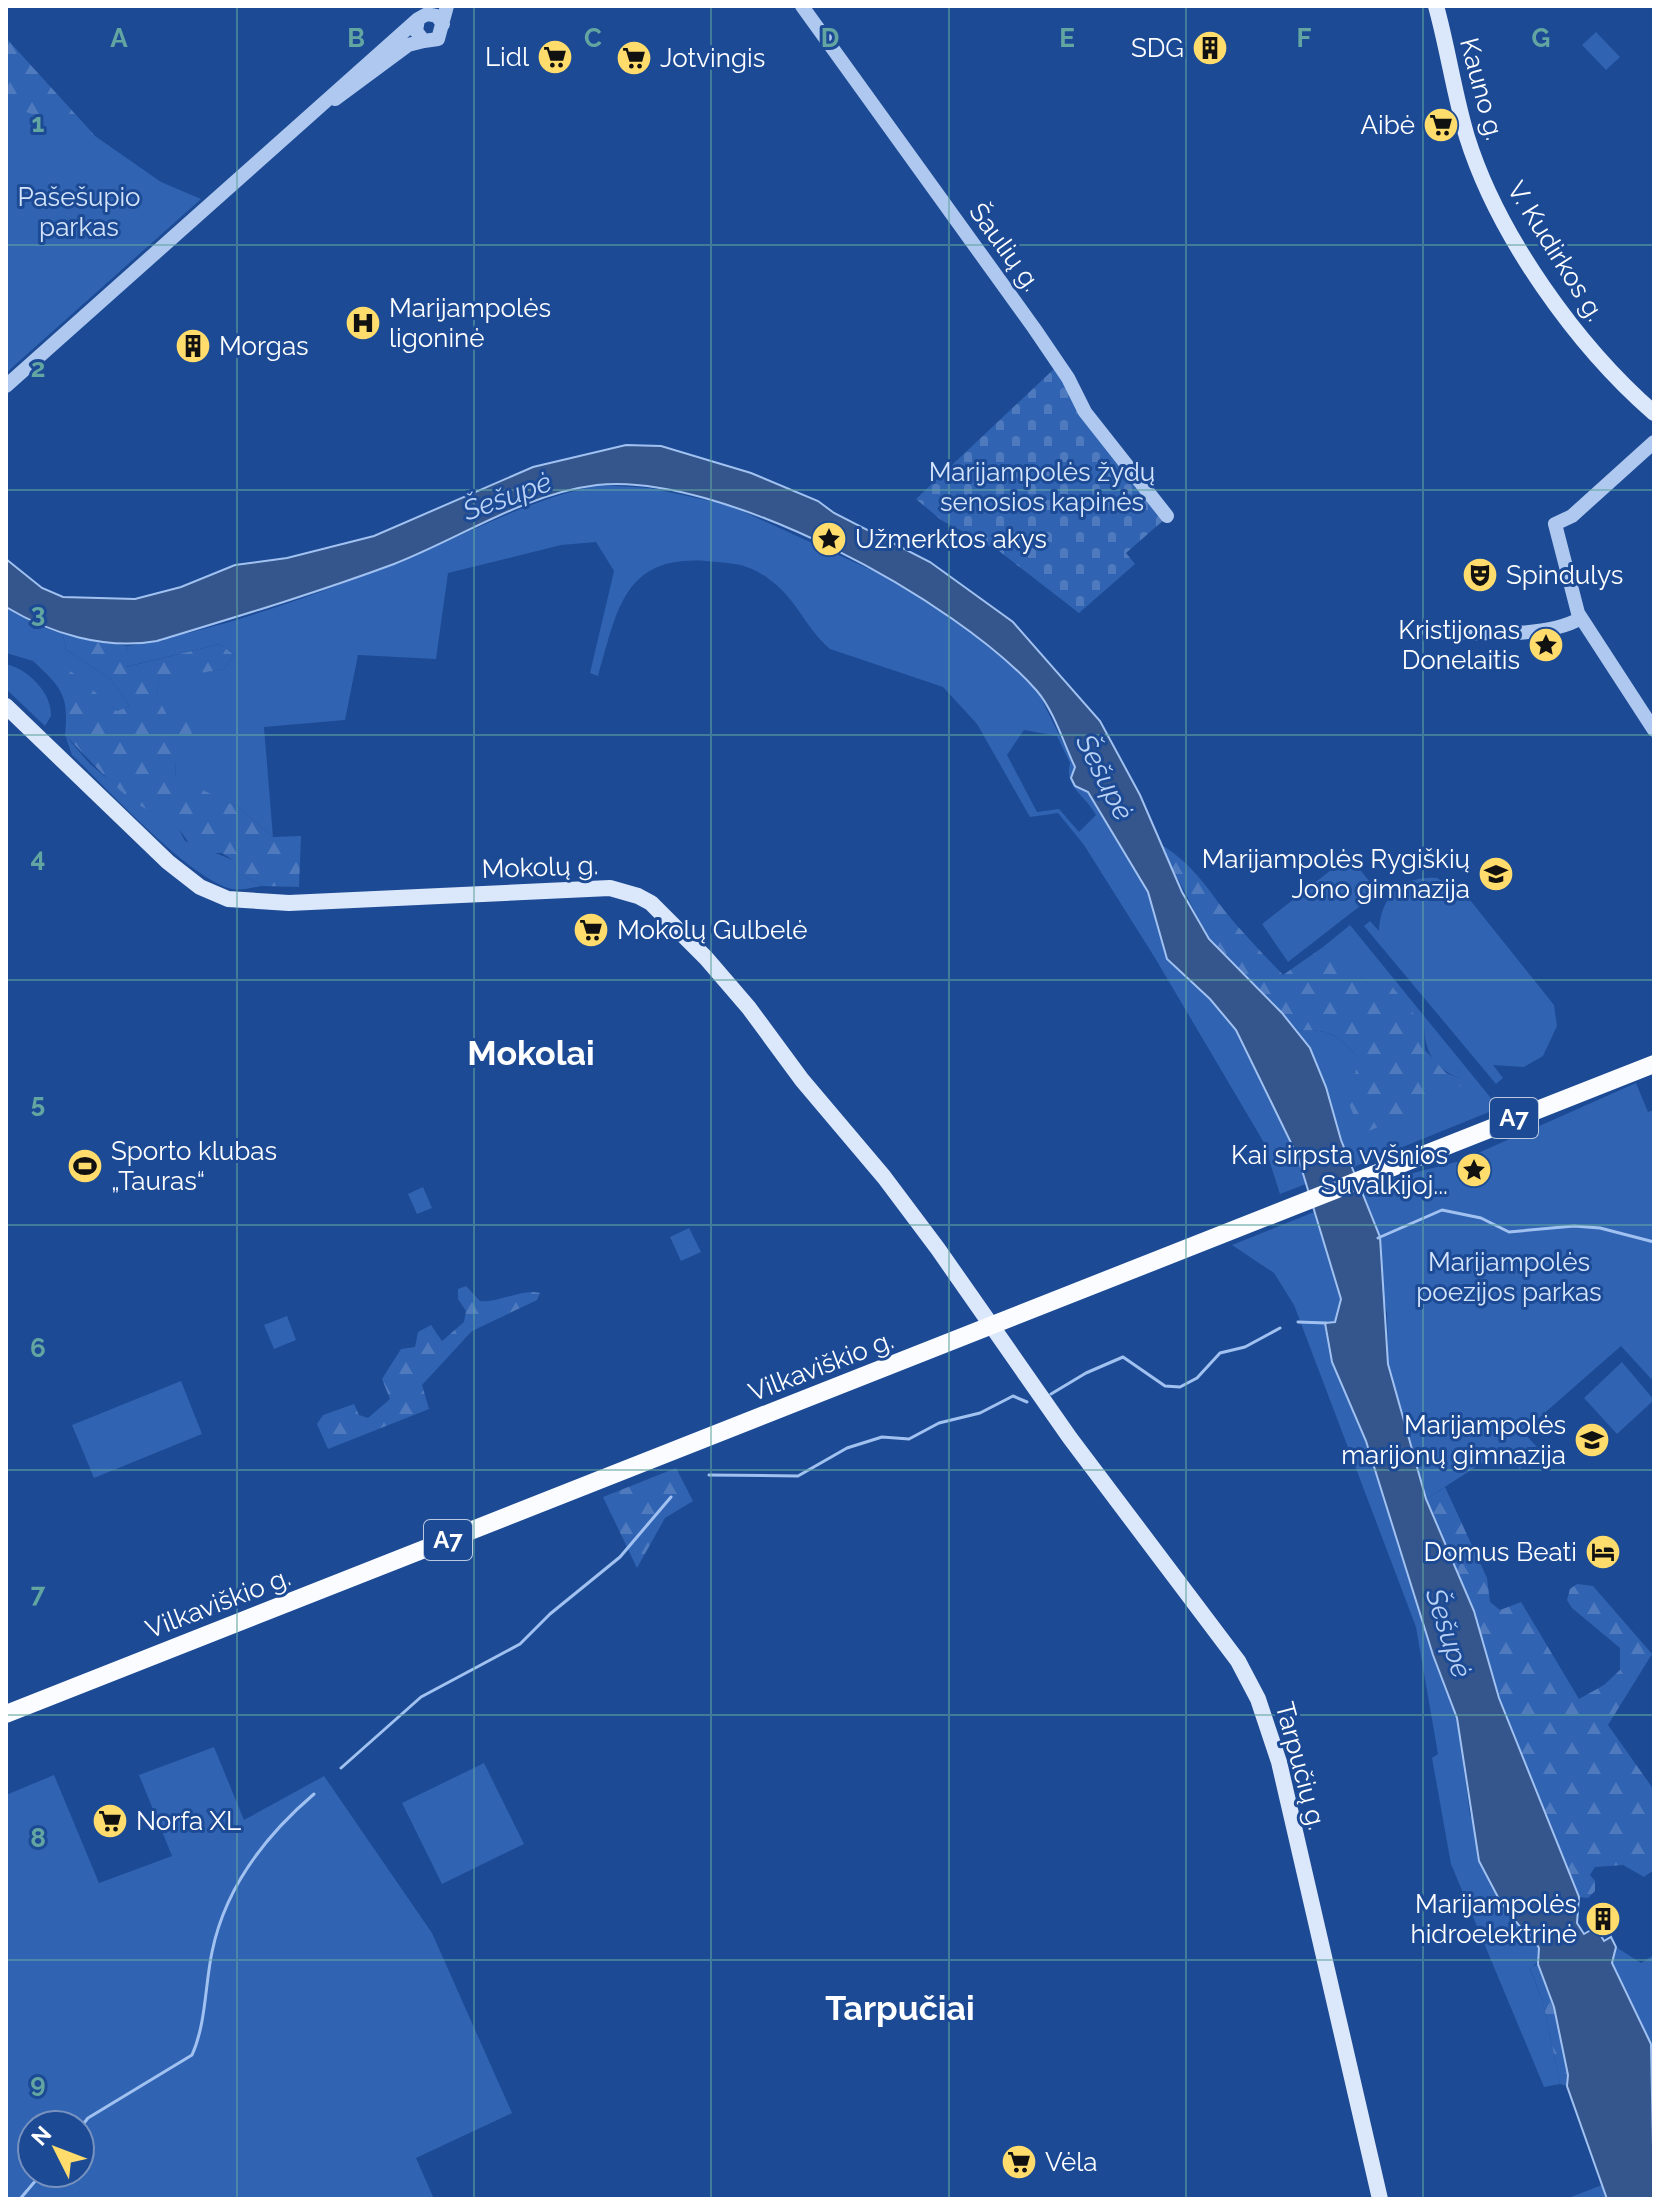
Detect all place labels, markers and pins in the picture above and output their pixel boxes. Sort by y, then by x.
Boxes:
building icon: SDG [1191,29,1229,67]
place label: SDG [1131,33,1184,63]
supermarket icon: Lidl [536,38,574,76]
supermarket icon: Jotvingis [615,39,653,77]
place label: Lidl [485,42,530,72]
place label: Jotvingis [660,43,765,73]
supermarket icon: Aibė [1422,106,1460,144]
place label: Aibė [1360,110,1415,140]
place label: Marijampolės ligoninė [389,293,551,353]
hospital icon: Marijampolės ligoninė [344,304,382,342]
building icon: Morgas [174,327,212,365]
place label: Morgas [219,331,309,361]
place icon: Užmerktos akys [810,520,848,558]
place label: Užmerktos akys [855,524,1047,554]
theatre icon: Spindulys [1461,556,1499,594]
place label: Spindulys [1506,560,1623,590]
place label: Kristijonas Donelaitis [1398,615,1520,675]
place icon: Kristijonas Donelaitis [1527,626,1565,664]
place label: Marijampolės Rygiškių Jono gimnazija [1202,844,1470,904]
school or university icon: Marijampolės Rygiškių Jono gimnazija [1477,855,1515,893]
supermarket icon: Mokolų Gulbelė [572,911,610,949]
place label: Mokolų Gulbelė [617,915,808,945]
place label: Sporto klubas „Tauras“ [111,1136,277,1196]
place label: Kai sirpsta vyšnios Suvalkijoj... [1231,1140,1448,1200]
sports icon: Sporto klubas „Tauras“ [66,1147,104,1185]
place icon: Kai sirpsta vyšnios Suvalkijoj... [1455,1151,1493,1189]
place label: Marijampolės marijonų gimnazija [1341,1410,1566,1470]
school or university icon: Marijampolės marijonų gimnazija [1573,1421,1611,1459]
hotel icon: Domus Beati [1584,1533,1622,1571]
place label: Domus Beati [1423,1537,1577,1567]
supermarket icon: Norfa XL [91,1802,129,1840]
place label: Norfa XL [136,1806,241,1836]
place label: Marijampolės hidroelektrinė [1411,1889,1577,1949]
building icon: Marijampolės hidroelektrinė [1584,1900,1622,1938]
supermarket icon: Vėla [1000,2143,1038,2181]
place label: Vėla [1045,2147,1097,2177]

